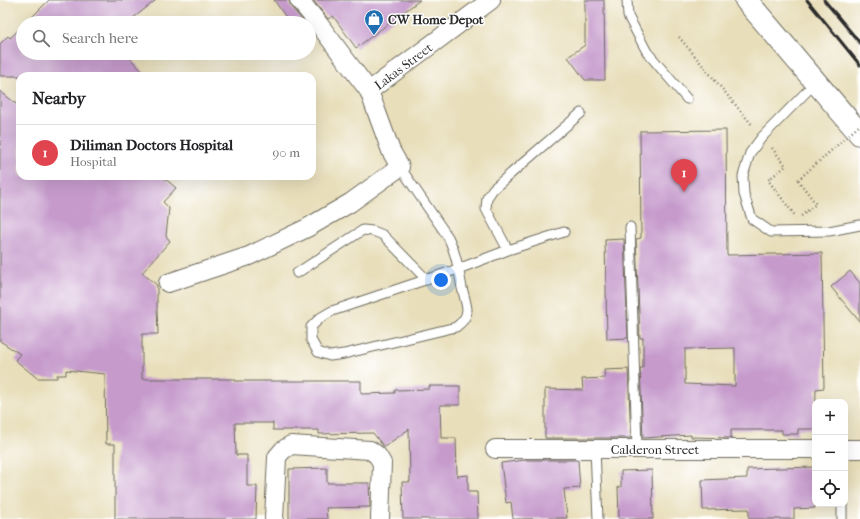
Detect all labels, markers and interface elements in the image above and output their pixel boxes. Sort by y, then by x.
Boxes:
shop icon: CW Home Depot [363,8,385,36]
place label: CW Home Depot [388,12,484,28]
search box [16,16,316,60]
icon: search [30,27,52,49]
text: Search here [62,29,138,47]
street label: Lakas Street [371,40,435,93]
text: Nearby [32,88,86,108]
text: Diliman Doctors Hospital [70,136,233,154]
text: 1 [43,145,47,160]
text: 90 m [272,145,300,160]
text: Hospital [70,154,117,169]
pin: 1 [671,159,697,192]
your location [431,270,451,290]
map controls [812,399,848,507]
button: + [812,399,848,435]
button: − [812,435,848,471]
street label: Calderon Street [611,442,700,457]
button: locate [812,471,848,507]

